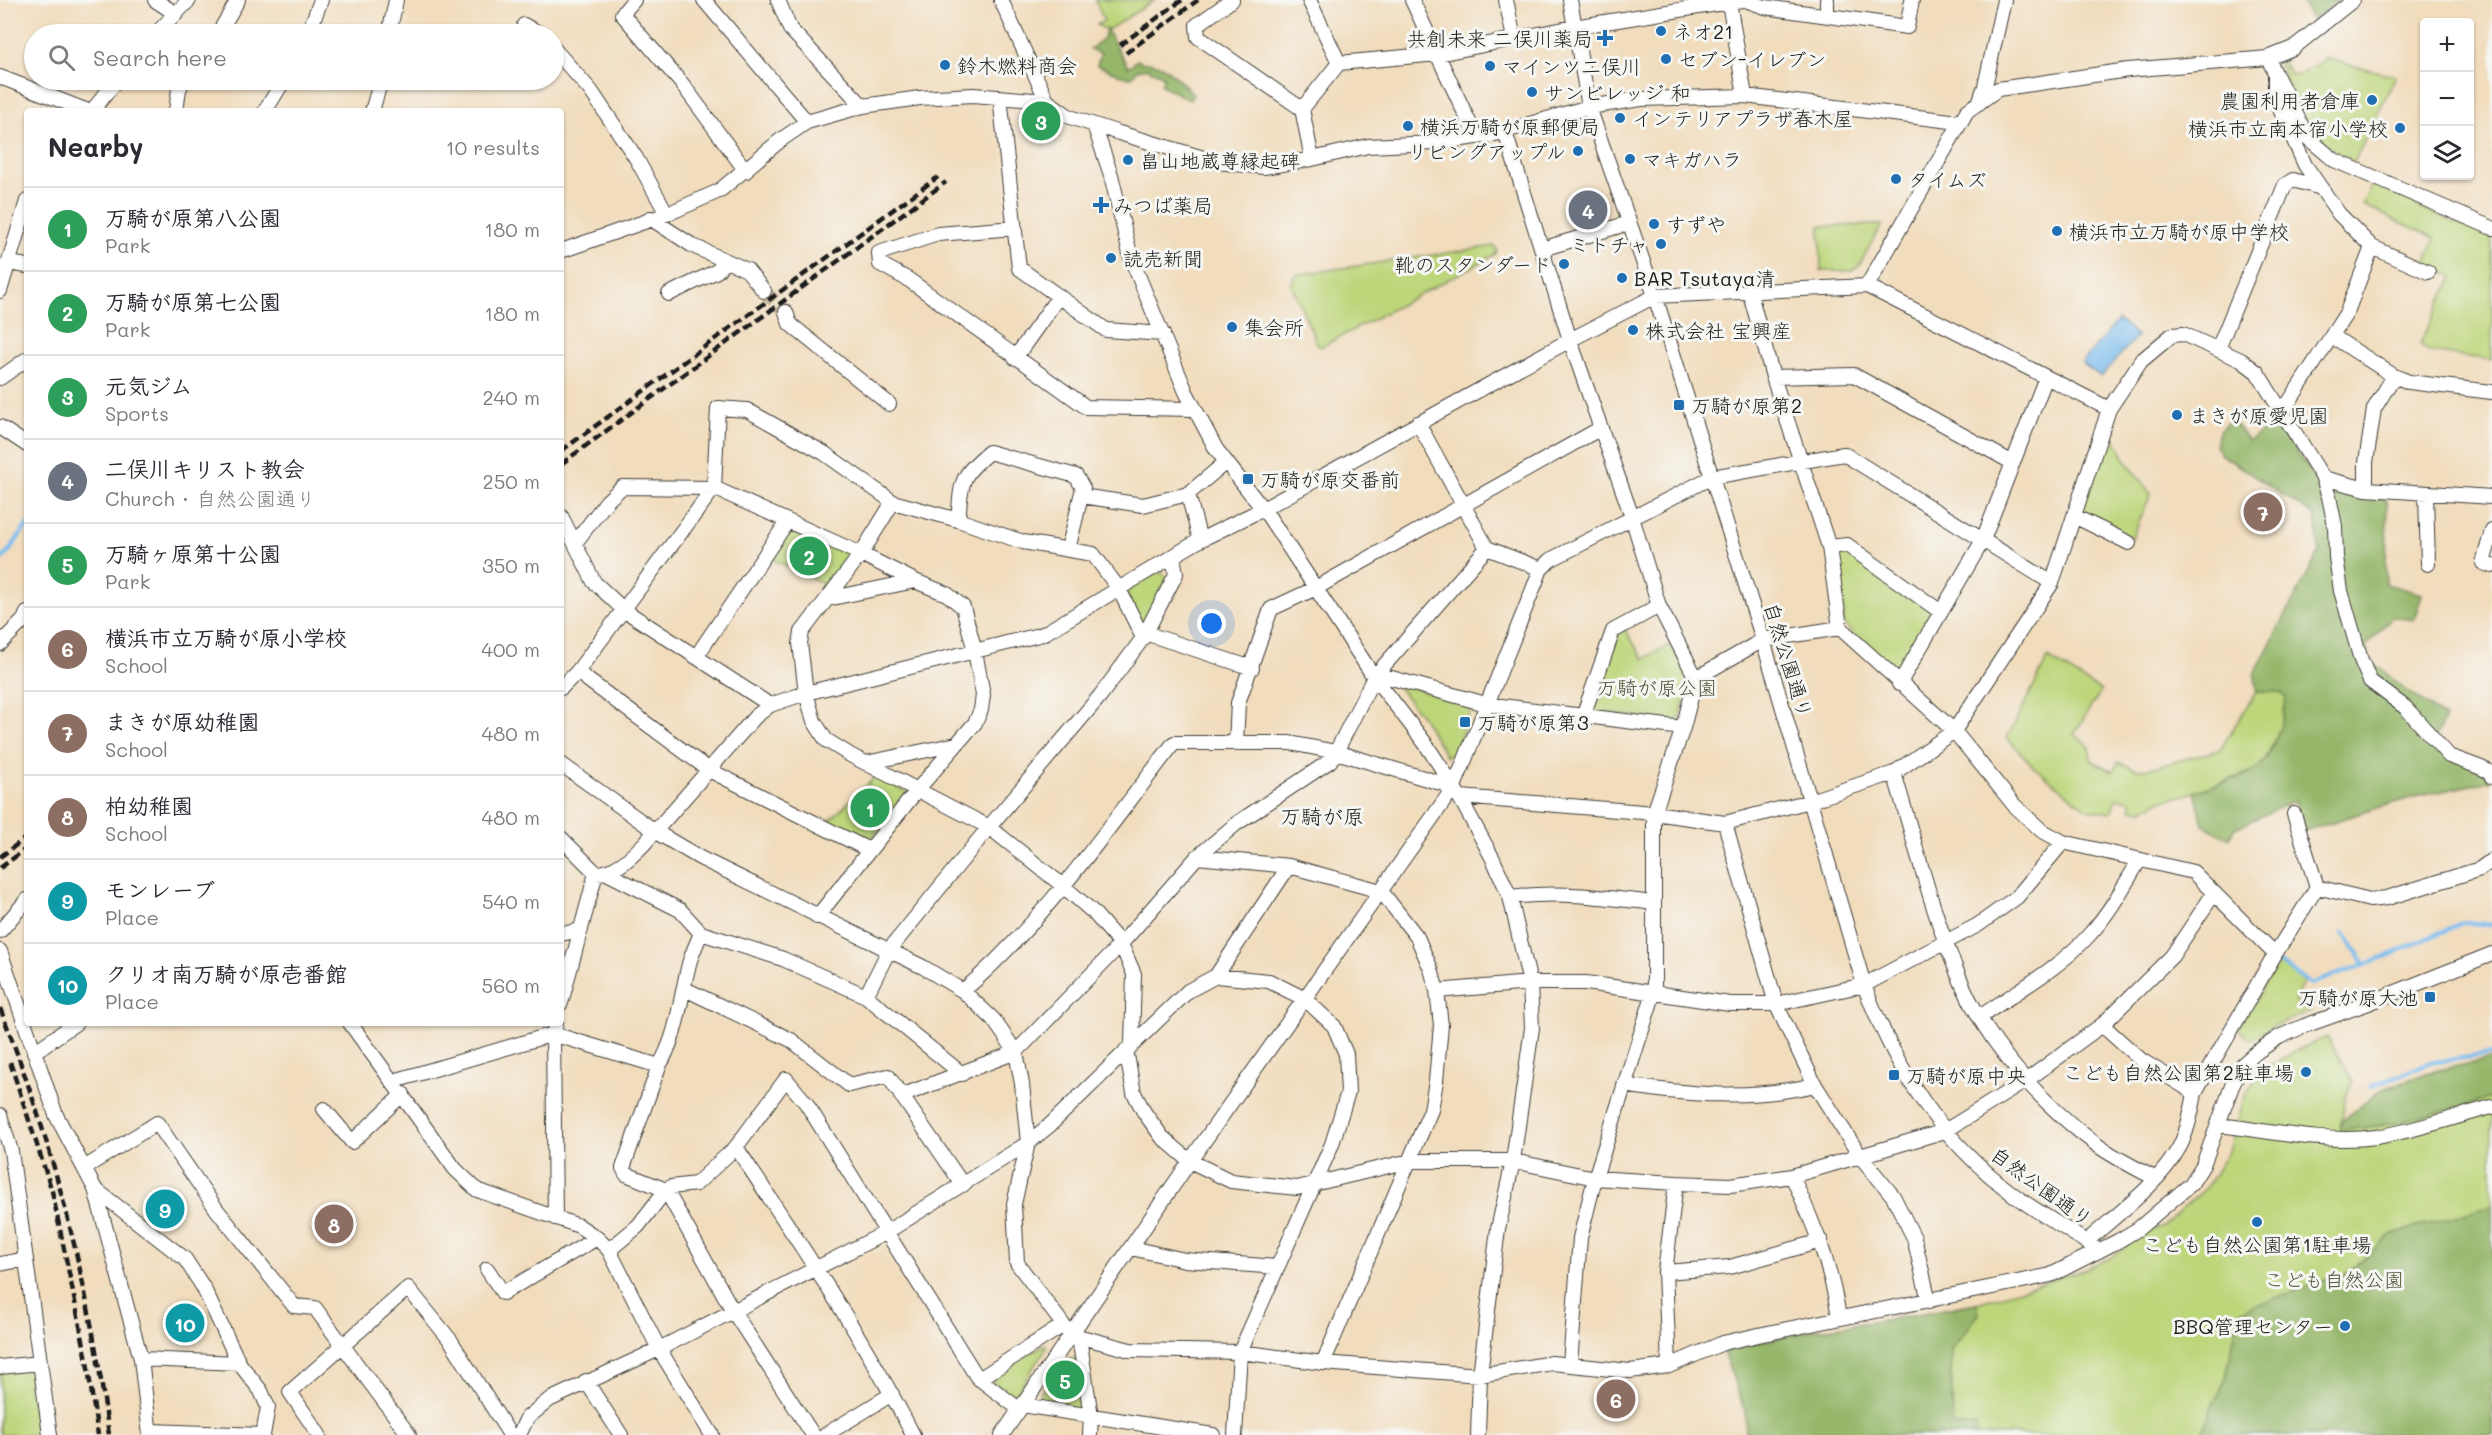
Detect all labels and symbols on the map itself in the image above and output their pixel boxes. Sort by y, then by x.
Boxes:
place label: ネオ21 [1673,18,1733,44]
marker: ネオ21 [1654,24,1668,38]
place label: 共創未来 二俣川薬局 [1407,25,1593,51]
marker: 共創未来 二俣川薬局 [1598,31,1612,45]
place label: セブン-イレブン [1678,46,1826,72]
place label: 鈴木燃料商会 [957,52,1077,78]
marker: セブン-イレブン [1659,52,1673,66]
place label: マインツ二俣川 [1502,53,1641,79]
marker: 鈴木燃料商会 [938,58,952,72]
marker: マインツ二俣川 [1483,59,1497,73]
place label: サンビレッジ 和 [1544,79,1690,105]
marker: サンビレッジ 和 [1525,85,1539,99]
place label: 農園利用者倉庫 [2220,87,2360,113]
marker: 農園利用者倉庫 [2365,93,2379,107]
pin: 3 [1022,98,1060,144]
place label: インテリアプラザ春木屋 [1632,105,1853,131]
marker: インテリアプラザ春木屋 [1613,111,1627,125]
place label: 横浜万騎が原郵便局 [1420,113,1600,139]
place label: 横浜市立南本宿小学校 [2188,115,2388,141]
marker: 横浜万騎が原郵便局 [1401,119,1415,133]
marker: 横浜市立南本宿小学校 [2393,121,2407,135]
place label: リビングアップル [1407,138,1566,164]
marker: リビングアップル [1571,144,1585,158]
place label: マキガハラ [1642,146,1742,172]
place label: 畠山地蔵尊縁起碑 [1140,147,1300,173]
marker: マキガハラ [1623,152,1637,166]
marker: 畠山地蔵尊縁起碑 [1121,153,1135,167]
place label: タイムズ [1908,166,1986,192]
marker: タイムズ [1889,172,1903,186]
pin: 4 [1568,188,1608,232]
place label: みつば薬局 [1113,192,1213,218]
marker: みつば薬局 [1094,198,1108,212]
place label: すずや [1666,211,1726,237]
marker: すずや [1647,217,1661,231]
place label: 横浜市立万騎が原中学校 [2069,218,2289,244]
marker: 横浜市立万騎が原中学校 [2050,224,2064,238]
place label: ミトチャ [1569,231,1649,257]
marker: ミトチャ [1654,237,1668,251]
place label: 読売新聞 [1123,245,1203,271]
marker: 読売新聞 [1104,251,1118,265]
place label: 靴のスタンダード [1395,251,1552,277]
marker: 靴のスタンダード [1557,257,1571,271]
place label: BAR Tsutaya清 [1634,265,1775,291]
marker: BAR Tsutaya清 [1615,271,1629,285]
place label: 集会所 [1244,314,1304,340]
place label: 株式会社 宝興産 [1645,317,1791,343]
marker: 集会所 [1225,320,1239,334]
marker: 株式会社 宝興産 [1626,323,1640,337]
place label: 万騎が原第2 [1691,392,1802,418]
marker: 万騎が原第2 [1672,398,1686,412]
place label: まきが原愛児園 [2189,402,2329,428]
marker: まきが原愛児園 [2170,408,2184,422]
place label: 万騎が原交番前 [1260,466,1400,492]
marker: 万騎が原交番前 [1241,472,1255,486]
pin: 7 [2244,490,2282,534]
pin: 2 [790,534,828,578]
street label: 自然公園通り [1759,599,1819,721]
your location [1197,609,1226,638]
park label: 万騎が原公園 [1597,674,1717,700]
place label: 万騎が原第3 [1477,709,1589,735]
marker: 万騎が原第3 [1458,715,1472,729]
pin: 1 [850,786,890,830]
district label: 万騎が原 [1280,802,1364,829]
place label: 万騎が原大池 [2298,984,2418,1010]
marker: 万騎が原大池 [2423,990,2437,1004]
place label: こども自然公園第2駐車場 [2063,1059,2294,1085]
place label: 万騎が原中央 [1906,1062,2026,1088]
marker: こども自然公園第2駐車場 [2299,1065,2313,1079]
marker: 万騎が原中央 [1887,1068,1901,1082]
street label: 自然公園通り [1986,1140,2098,1232]
pin: 9 [146,1186,184,1232]
pin: 8 [314,1202,354,1246]
marker: こども自然公園第1駐車場 [2250,1215,2264,1229]
place label: こども自然公園第1駐車場 [2143,1231,2371,1257]
park label: こども自然公園 [2264,1266,2404,1292]
pin: 10 [166,1300,204,1346]
place label: BBQ管理センター [2173,1313,2333,1339]
marker: BBQ管理センター [2338,1319,2352,1333]
pin: 5 [1046,1358,1084,1402]
pin: 6 [1596,1376,1636,1422]

